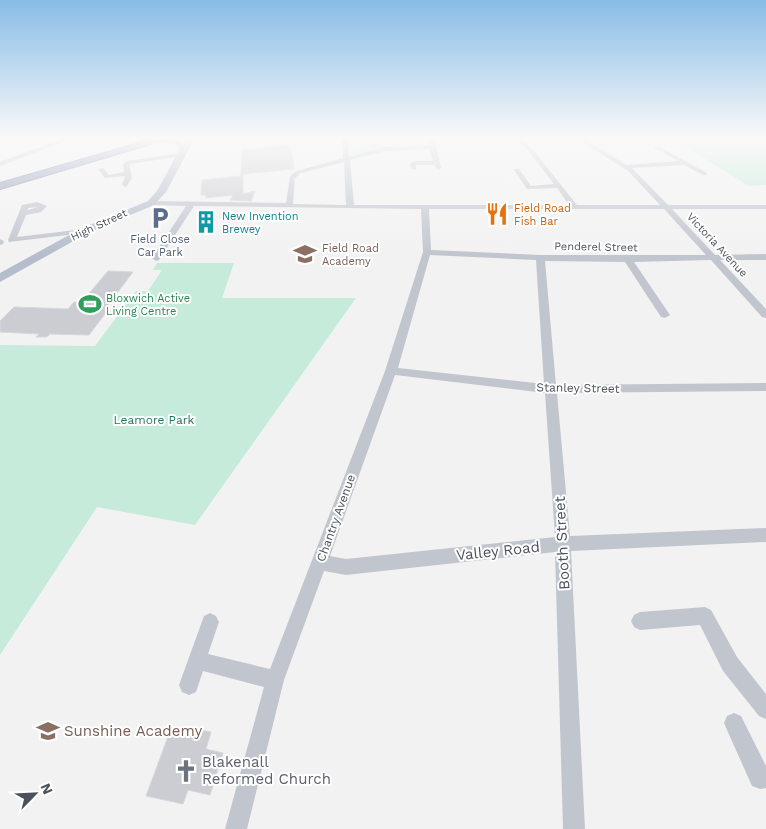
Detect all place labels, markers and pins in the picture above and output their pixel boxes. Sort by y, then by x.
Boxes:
restaurant icon: Field Road Fish Bar [484,201,510,227]
place label: Field Road Fish Bar [514,202,571,228]
parking icon: Field Close Car Park [147,205,173,231]
building icon: New Invention Brewey [193,209,219,235]
place label: New Invention Brewey [222,210,299,236]
place label: Field Close Car Park [130,233,190,259]
school or university icon: Field Road Academy [292,241,318,267]
place label: Field Road Academy [322,242,379,268]
sports icon: Bloxwich Active Living Centre [77,291,103,317]
place label: Bloxwich Active Living Centre [106,292,190,318]
school or university icon: Sunshine Academy [35,718,61,744]
place label: Sunshine Academy [64,722,203,740]
place label: Blakenall Reformed Church [202,753,331,788]
church icon: Blakenall Reformed Church [173,758,199,784]

